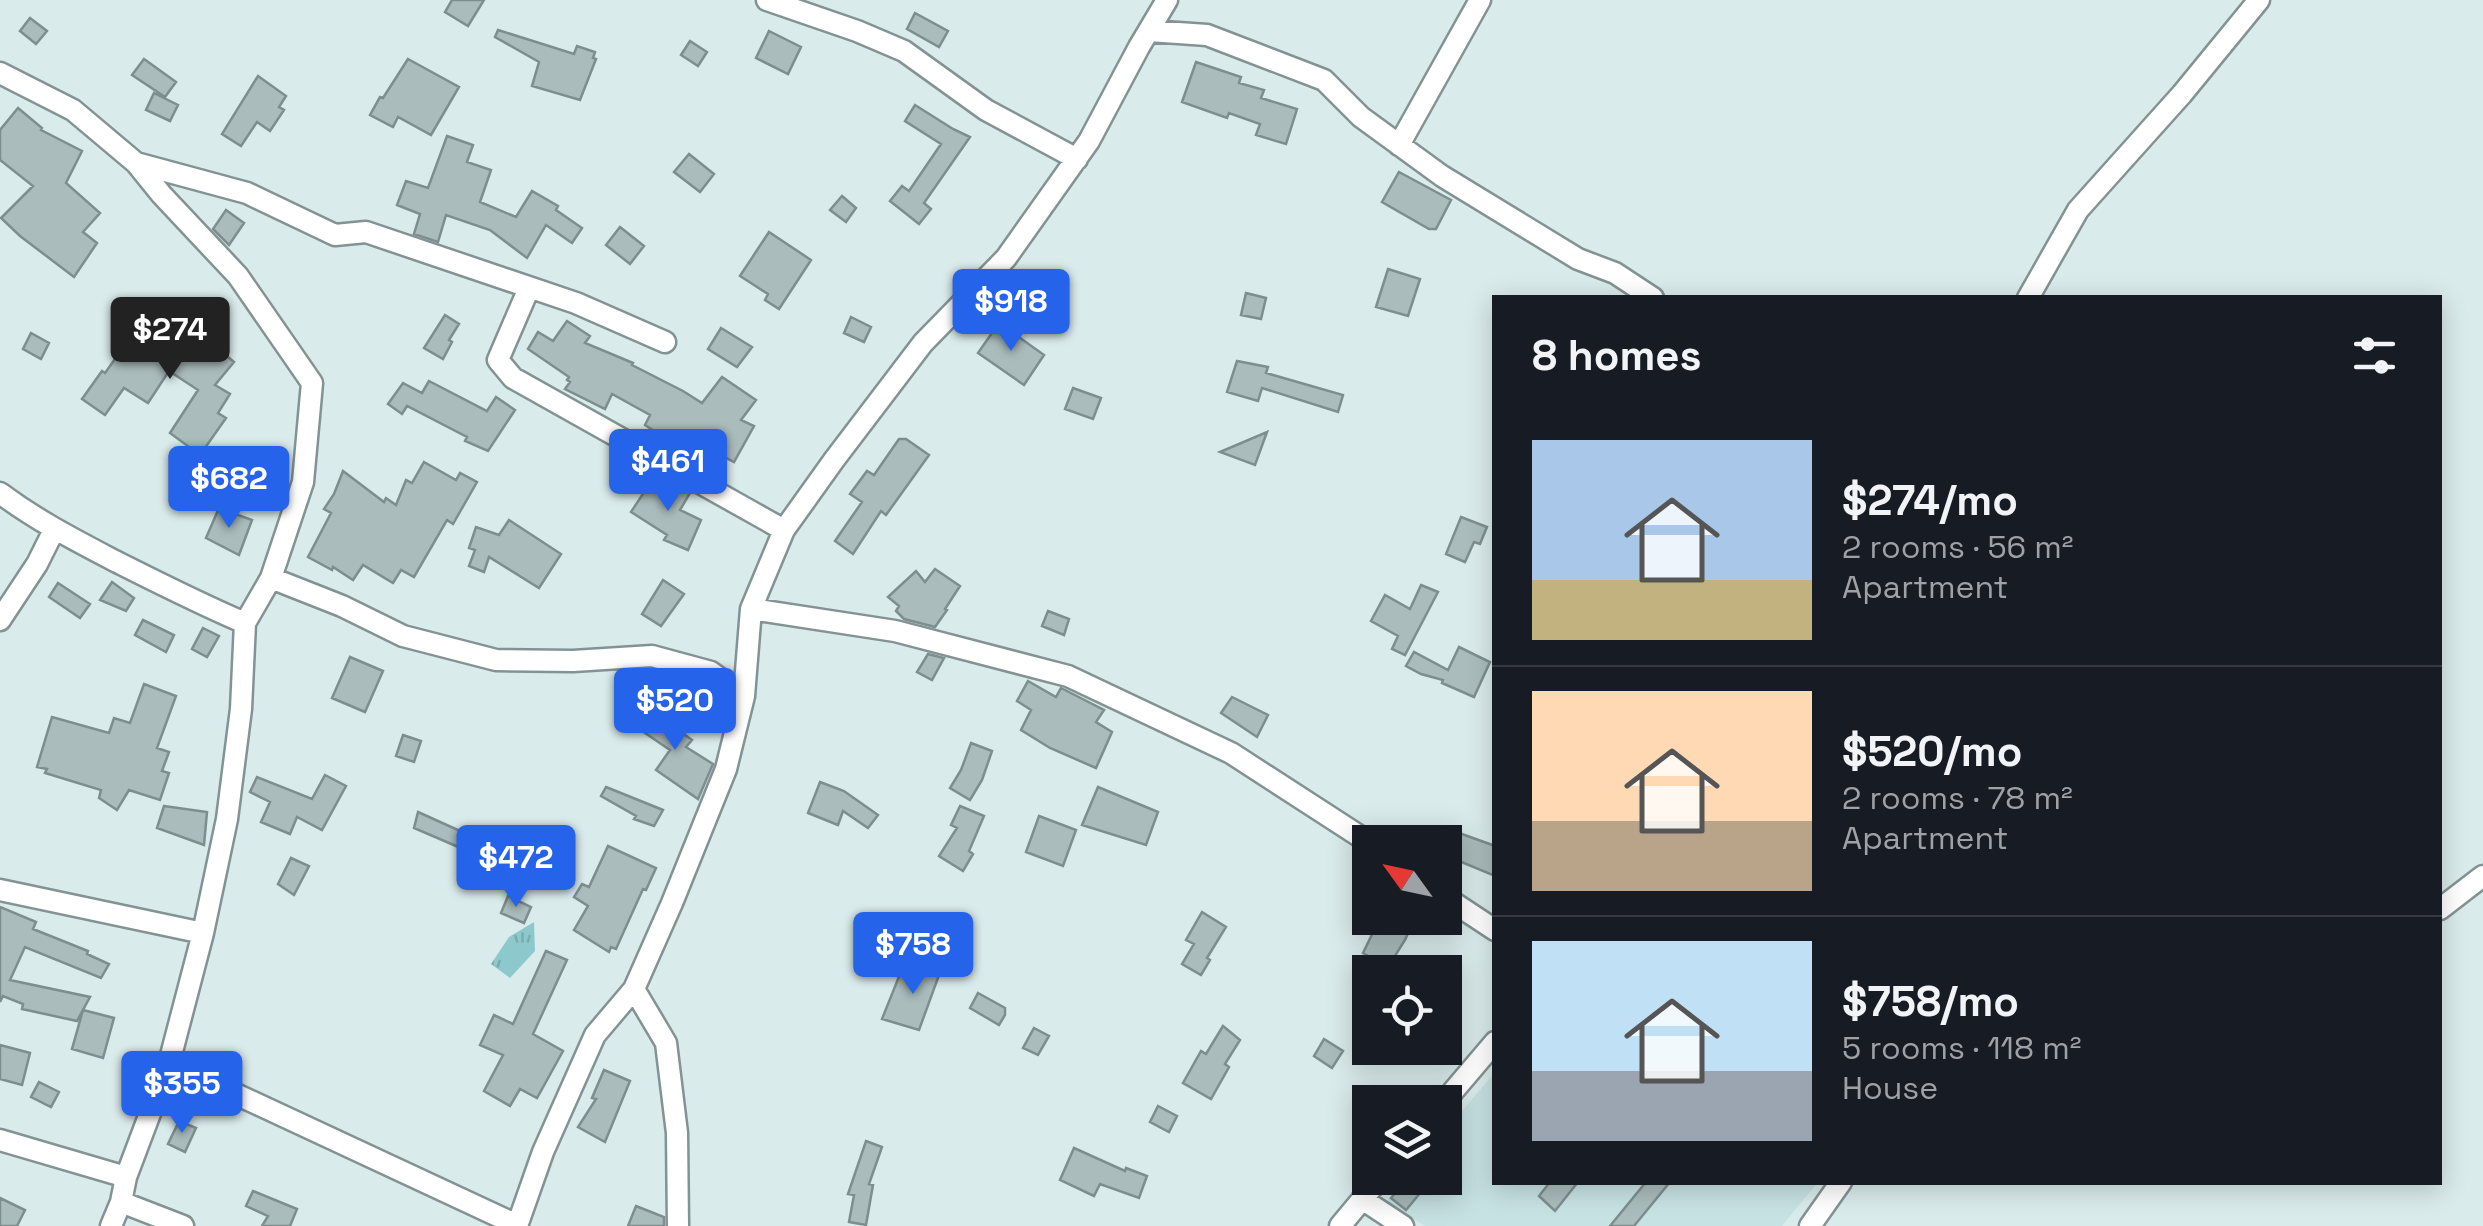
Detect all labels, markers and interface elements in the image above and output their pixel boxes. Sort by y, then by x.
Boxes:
pin: $918 [952,269,1070,354]
text: $918 [975,281,1047,321]
pin: $274 [111,297,229,382]
text: $274 [133,309,207,349]
icon: filters [2347,328,2402,383]
text: 8 homes [1532,329,1702,382]
pin: $461 [609,429,727,514]
text: $461 [631,441,705,481]
pin: $682 [170,446,288,531]
text: $682 [190,458,268,498]
text: $274/mo [1842,474,2018,527]
icon: home [1612,480,1732,600]
text: 2 rooms · 56 m² [1842,527,2074,567]
text: Apartment [1842,567,2008,607]
pin: $520 [616,668,734,753]
text: $520 [636,680,714,720]
text: $520/mo [1842,725,2022,778]
icon: home [1612,731,1732,851]
text: 2 rooms · 78 m² [1842,778,2073,818]
text: Apartment [1842,818,2008,858]
pin: $472 [457,825,575,910]
north arrow [1352,825,1462,935]
map controls [1352,825,1462,1195]
text: $472 [478,837,554,877]
pin: $758 [854,912,972,997]
text: $758 [875,924,951,964]
button: locate [1352,955,1462,1065]
text: $758/mo [1842,975,2019,1028]
icon: home [1612,981,1732,1101]
text: 5 rooms · 118 m² [1842,1028,2081,1068]
pin: $355 [123,1051,241,1136]
text: $355 [143,1063,221,1103]
text: House [1842,1068,1938,1108]
button: layers [1352,1085,1462,1195]

